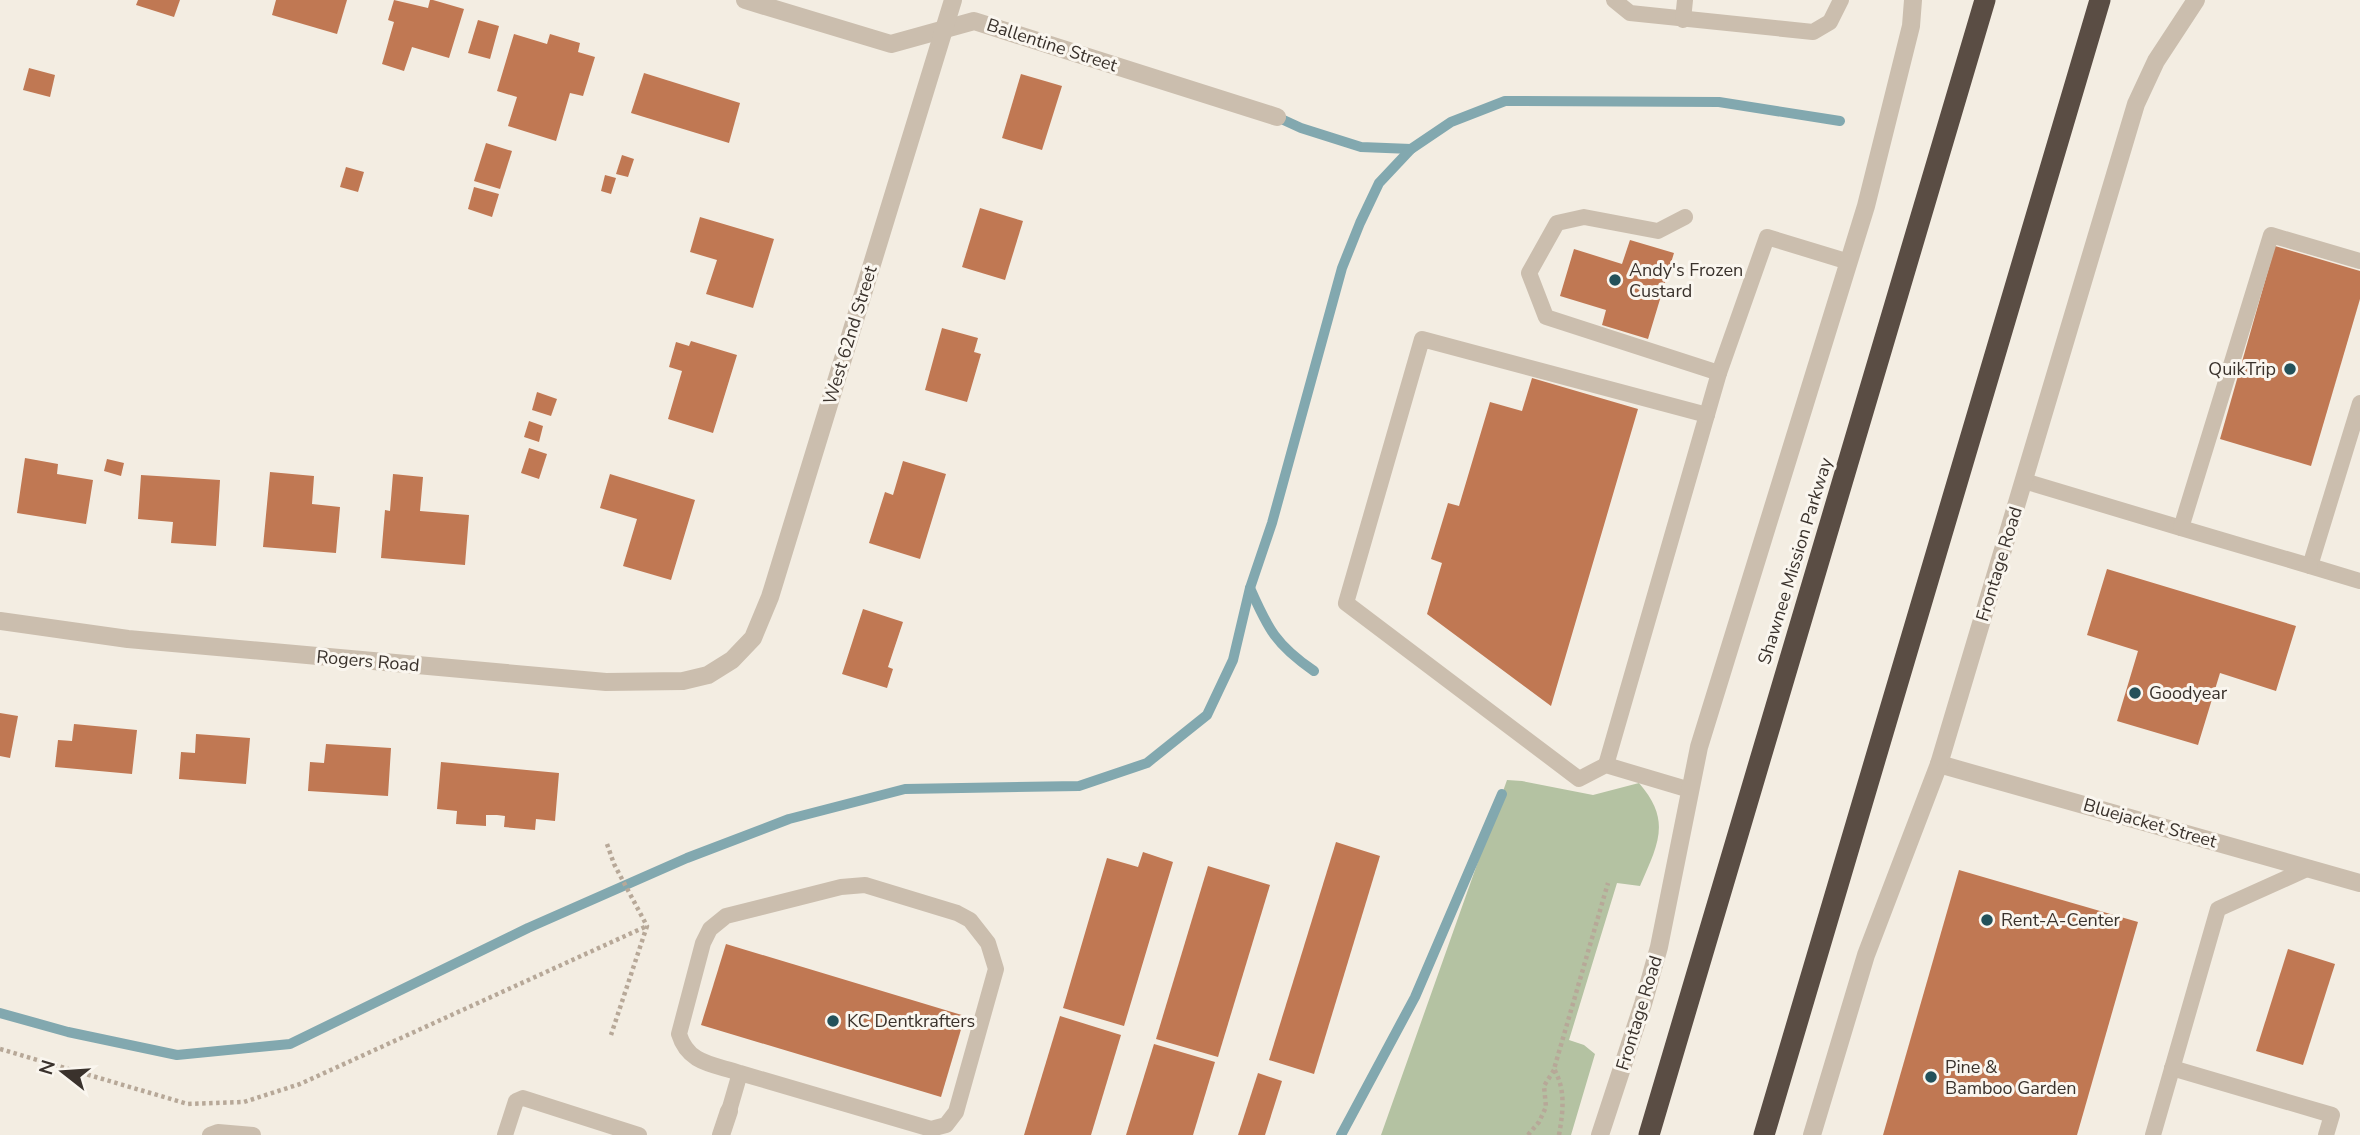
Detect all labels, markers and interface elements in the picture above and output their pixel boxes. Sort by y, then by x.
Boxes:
street label: Ballentine Street [984,13,1121,78]
place label: Andy's Frozen Custard [1629,258,1743,303]
street label: West 62nd Street [817,262,883,407]
marker: Andy's Frozen Custard [1607,272,1623,288]
place label: QuikTrip [2208,357,2276,381]
marker: QuikTrip [2282,361,2298,377]
street label: Shawnee Mission Parkway [1752,454,1838,667]
street label: Frontage Road [1970,504,2028,624]
street label: Rogers Road [315,645,421,677]
place label: Goodyear [2149,681,2228,705]
marker: Goodyear [2127,685,2143,701]
street label: Bluejacket Street [2081,792,2220,854]
place label: Rent-A-Center [2001,908,2121,932]
marker: Rent-A-Center [1979,912,1995,928]
street label: Frontage Road [1610,953,1668,1073]
place label: KC Dentkrafters [847,1009,975,1033]
marker: KC Dentkrafters [825,1013,841,1029]
north arrow [28,1037,98,1107]
place label: Pine & Bamboo Garden [1945,1055,2076,1100]
text: N [33,1057,62,1078]
marker: Pine & Bamboo Garden [1923,1069,1939,1085]

